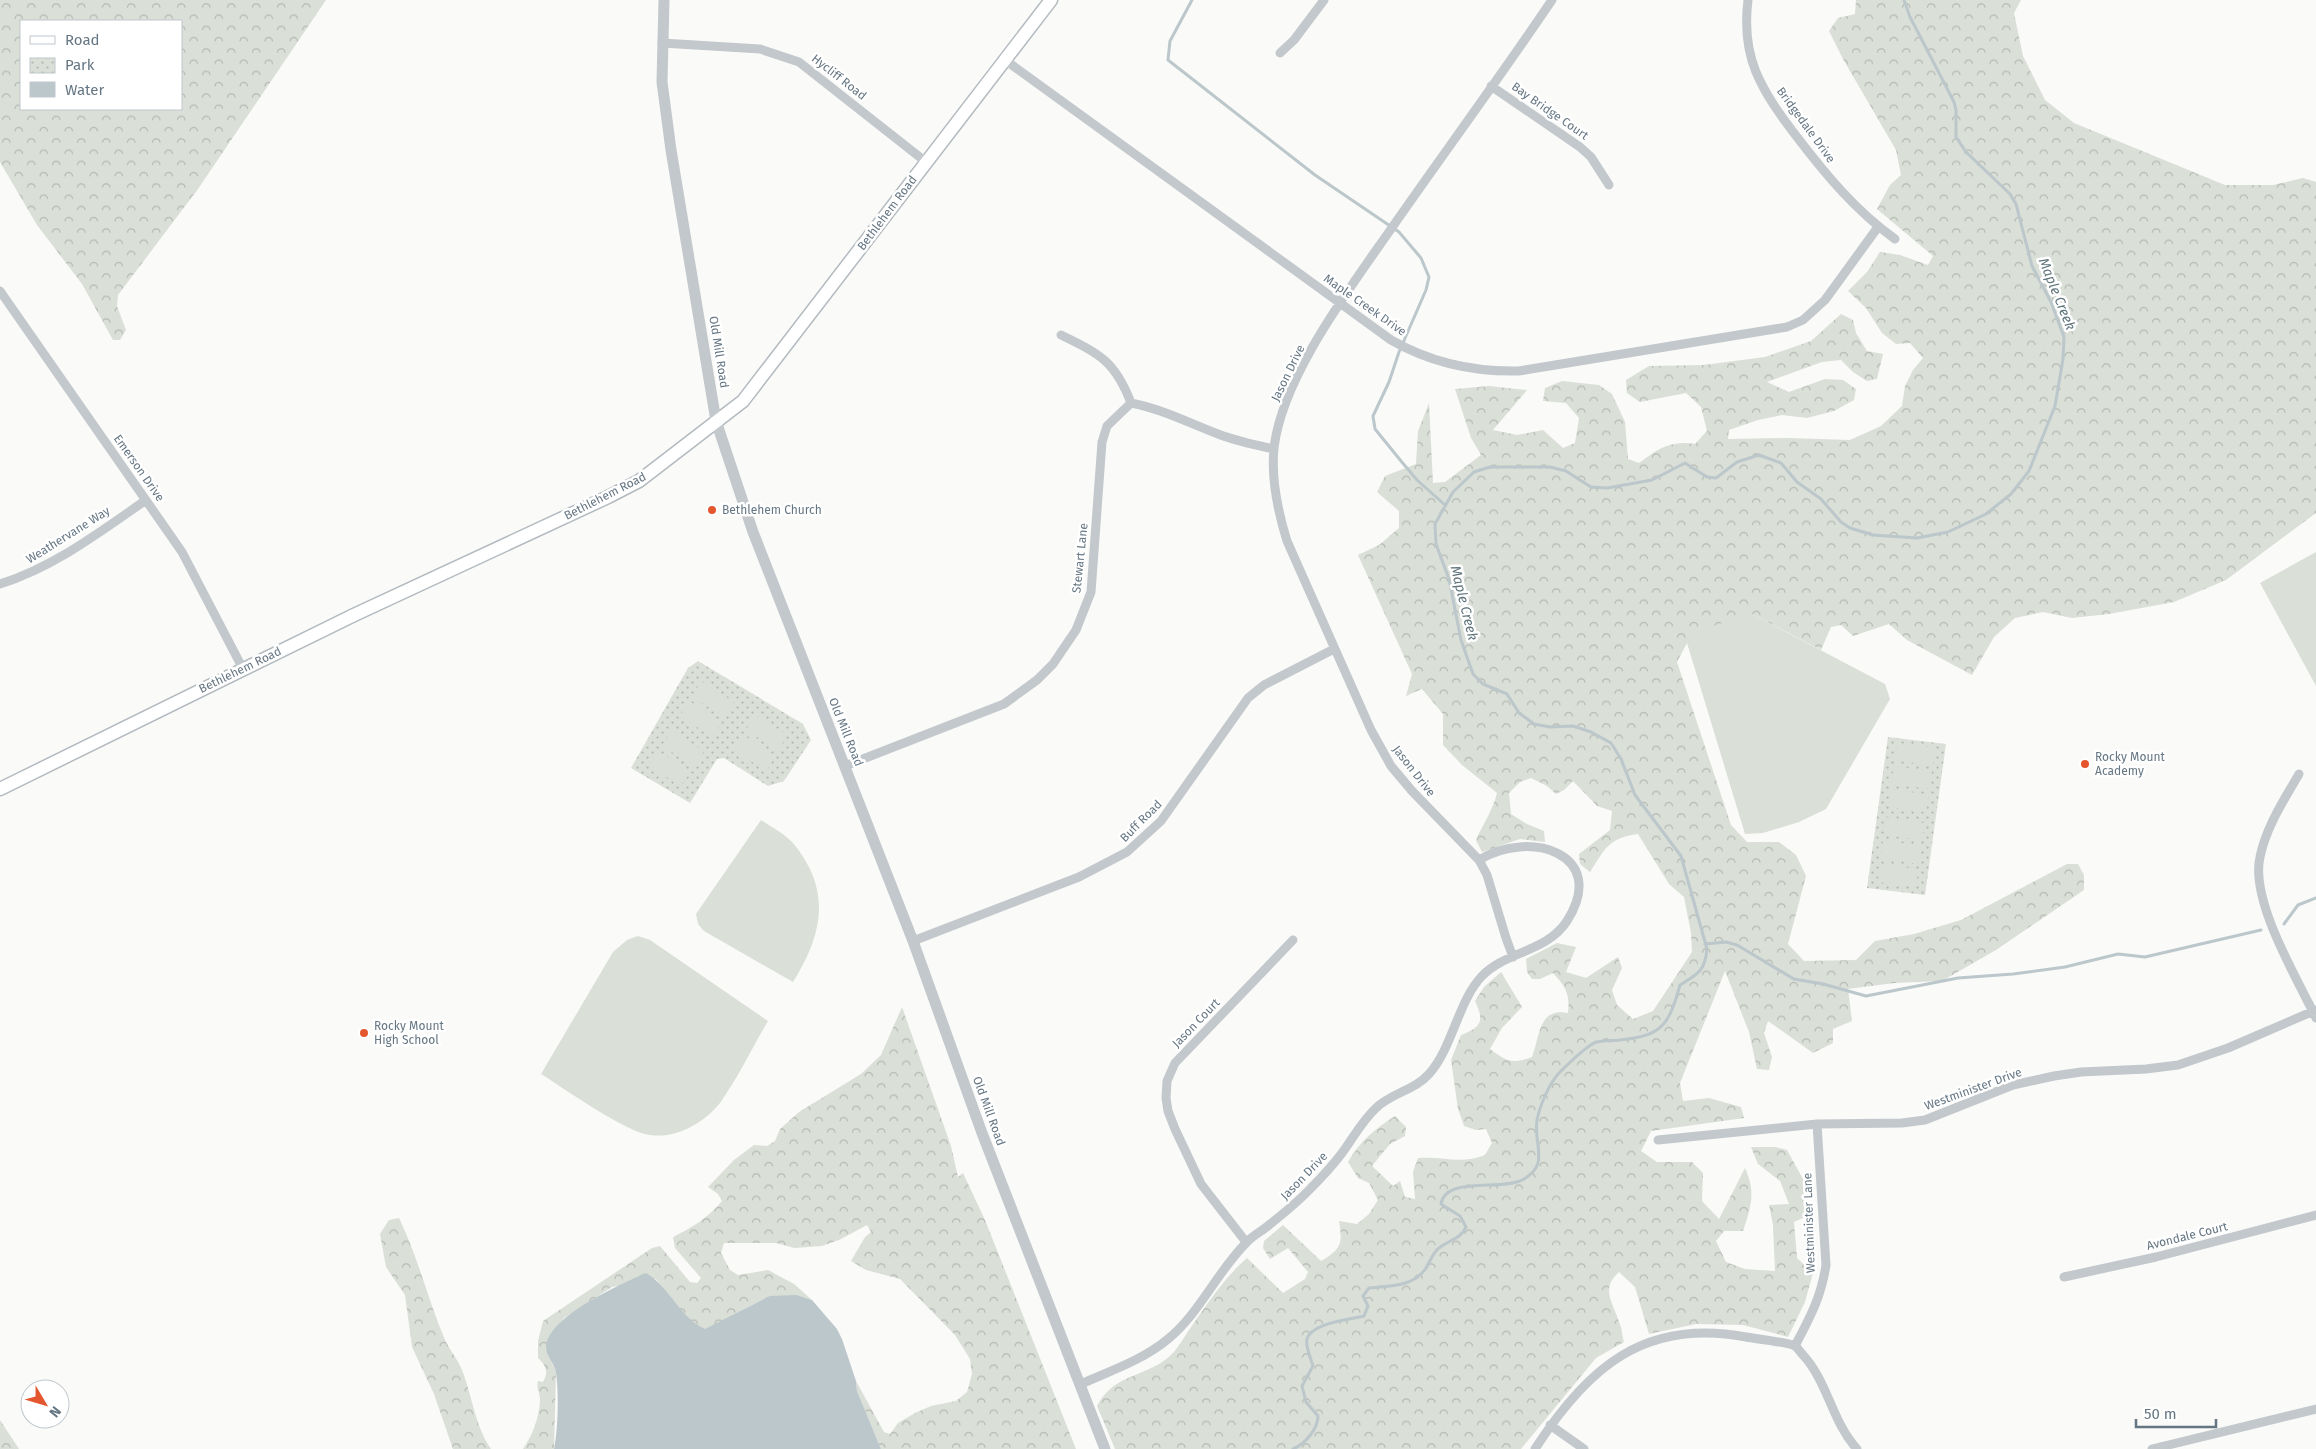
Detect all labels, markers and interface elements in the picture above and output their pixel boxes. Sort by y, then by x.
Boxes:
legend [20,20,182,110]
text: Road [65,31,100,49]
street label: Hycliff Road [809,51,869,103]
text: Park [65,56,95,74]
street label: Bay Bridge Court [1509,79,1592,143]
text: Water [65,81,104,99]
street label: Bridgedale Drive [1774,84,1838,166]
street label: Bethlehem Road [854,173,920,253]
water label: Maple Creek [2035,255,2079,333]
street label: Maple Creek Drive [1321,271,1409,339]
street label: Old Mill Road [706,315,732,389]
street label: Jason Drive [1268,342,1308,404]
street label: Emerson Drive [111,432,167,504]
street label: Bethlehem Road [562,469,648,523]
place label: Bethlehem Church [722,503,822,517]
street label: Weathervane Way [24,504,113,566]
marker: Bethlehem Church [706,504,718,516]
street label: Stewart Lane [1069,522,1091,594]
water label: Maple Creek [1447,564,1482,642]
street label: Bethlehem Road [197,644,283,696]
street label: Old Mill Road [826,696,866,768]
street label: Jason Drive [1390,743,1438,799]
place label: Rocky Mount Academy [2095,750,2165,778]
marker: Rocky Mount Academy [2079,758,2091,770]
street label: Buff Road [1117,797,1165,845]
street label: Jason Court [1169,995,1223,1050]
place label: Rocky Mount High School [374,1019,444,1047]
marker: Rocky Mount High School [358,1027,370,1039]
street label: Westminister Drive [1922,1065,2024,1113]
street label: Old Mill Road [970,1074,1008,1148]
street label: Jason Drive [1278,1149,1330,1203]
street label: Westminister Lane [1800,1173,1818,1273]
street label: Avondale Court [2145,1219,2230,1253]
north arrow [20,1379,70,1429]
scale bar [2136,1396,2216,1428]
text: N [45,1403,64,1421]
text: 50 m [2144,1405,2177,1423]

